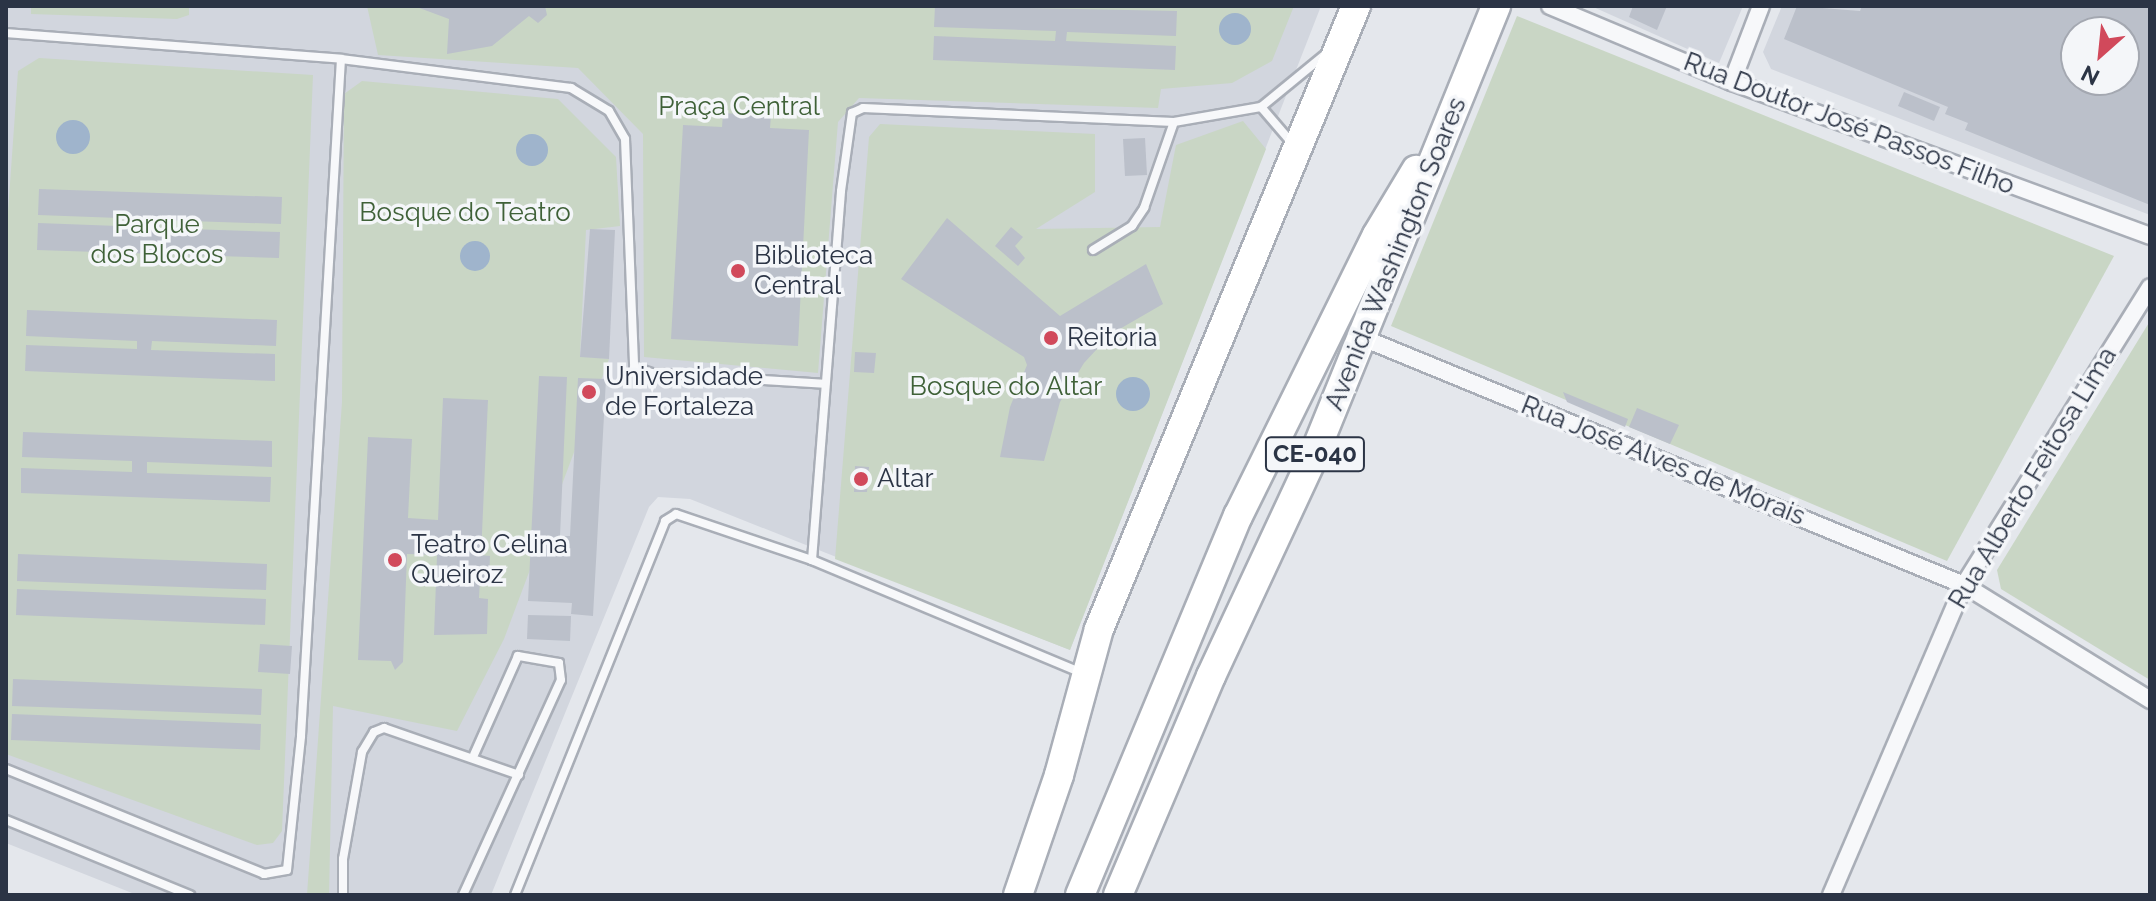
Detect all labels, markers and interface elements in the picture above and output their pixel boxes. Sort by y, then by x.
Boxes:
north arrow [2060,16,2140,96]
street label: Rua Doutor José Passos Filho [1679,46,2019,202]
text: N [2077,60,2103,91]
park label: Praça Central [658,91,820,123]
street label: Avenida Washington Soares [1319,93,1473,415]
park label: Bosque do Teatro [359,197,571,229]
park label: Parque dos Blocos [91,209,223,270]
place label: Biblioteca Central [754,240,873,302]
marker: Biblioteca Central [729,262,747,280]
place label: Reitoria [1067,322,1157,354]
marker: Reitoria [1042,329,1060,347]
street label: Rua Alberto Feitosa Lima [1942,341,2124,615]
place label: Universidade de Fortaleza [605,361,763,422]
park label: Bosque do Altar [909,371,1103,403]
marker: Universidade de Fortaleza [580,383,598,401]
street label: Rua José Alves de Morais [1516,389,1810,533]
road number: CE-040 [1263,434,1367,474]
place label: Altar [877,463,934,495]
marker: Altar [852,470,870,488]
place label: Teatro Celina Queiroz [411,529,568,590]
marker: Teatro Celina Queiroz [386,551,404,569]

